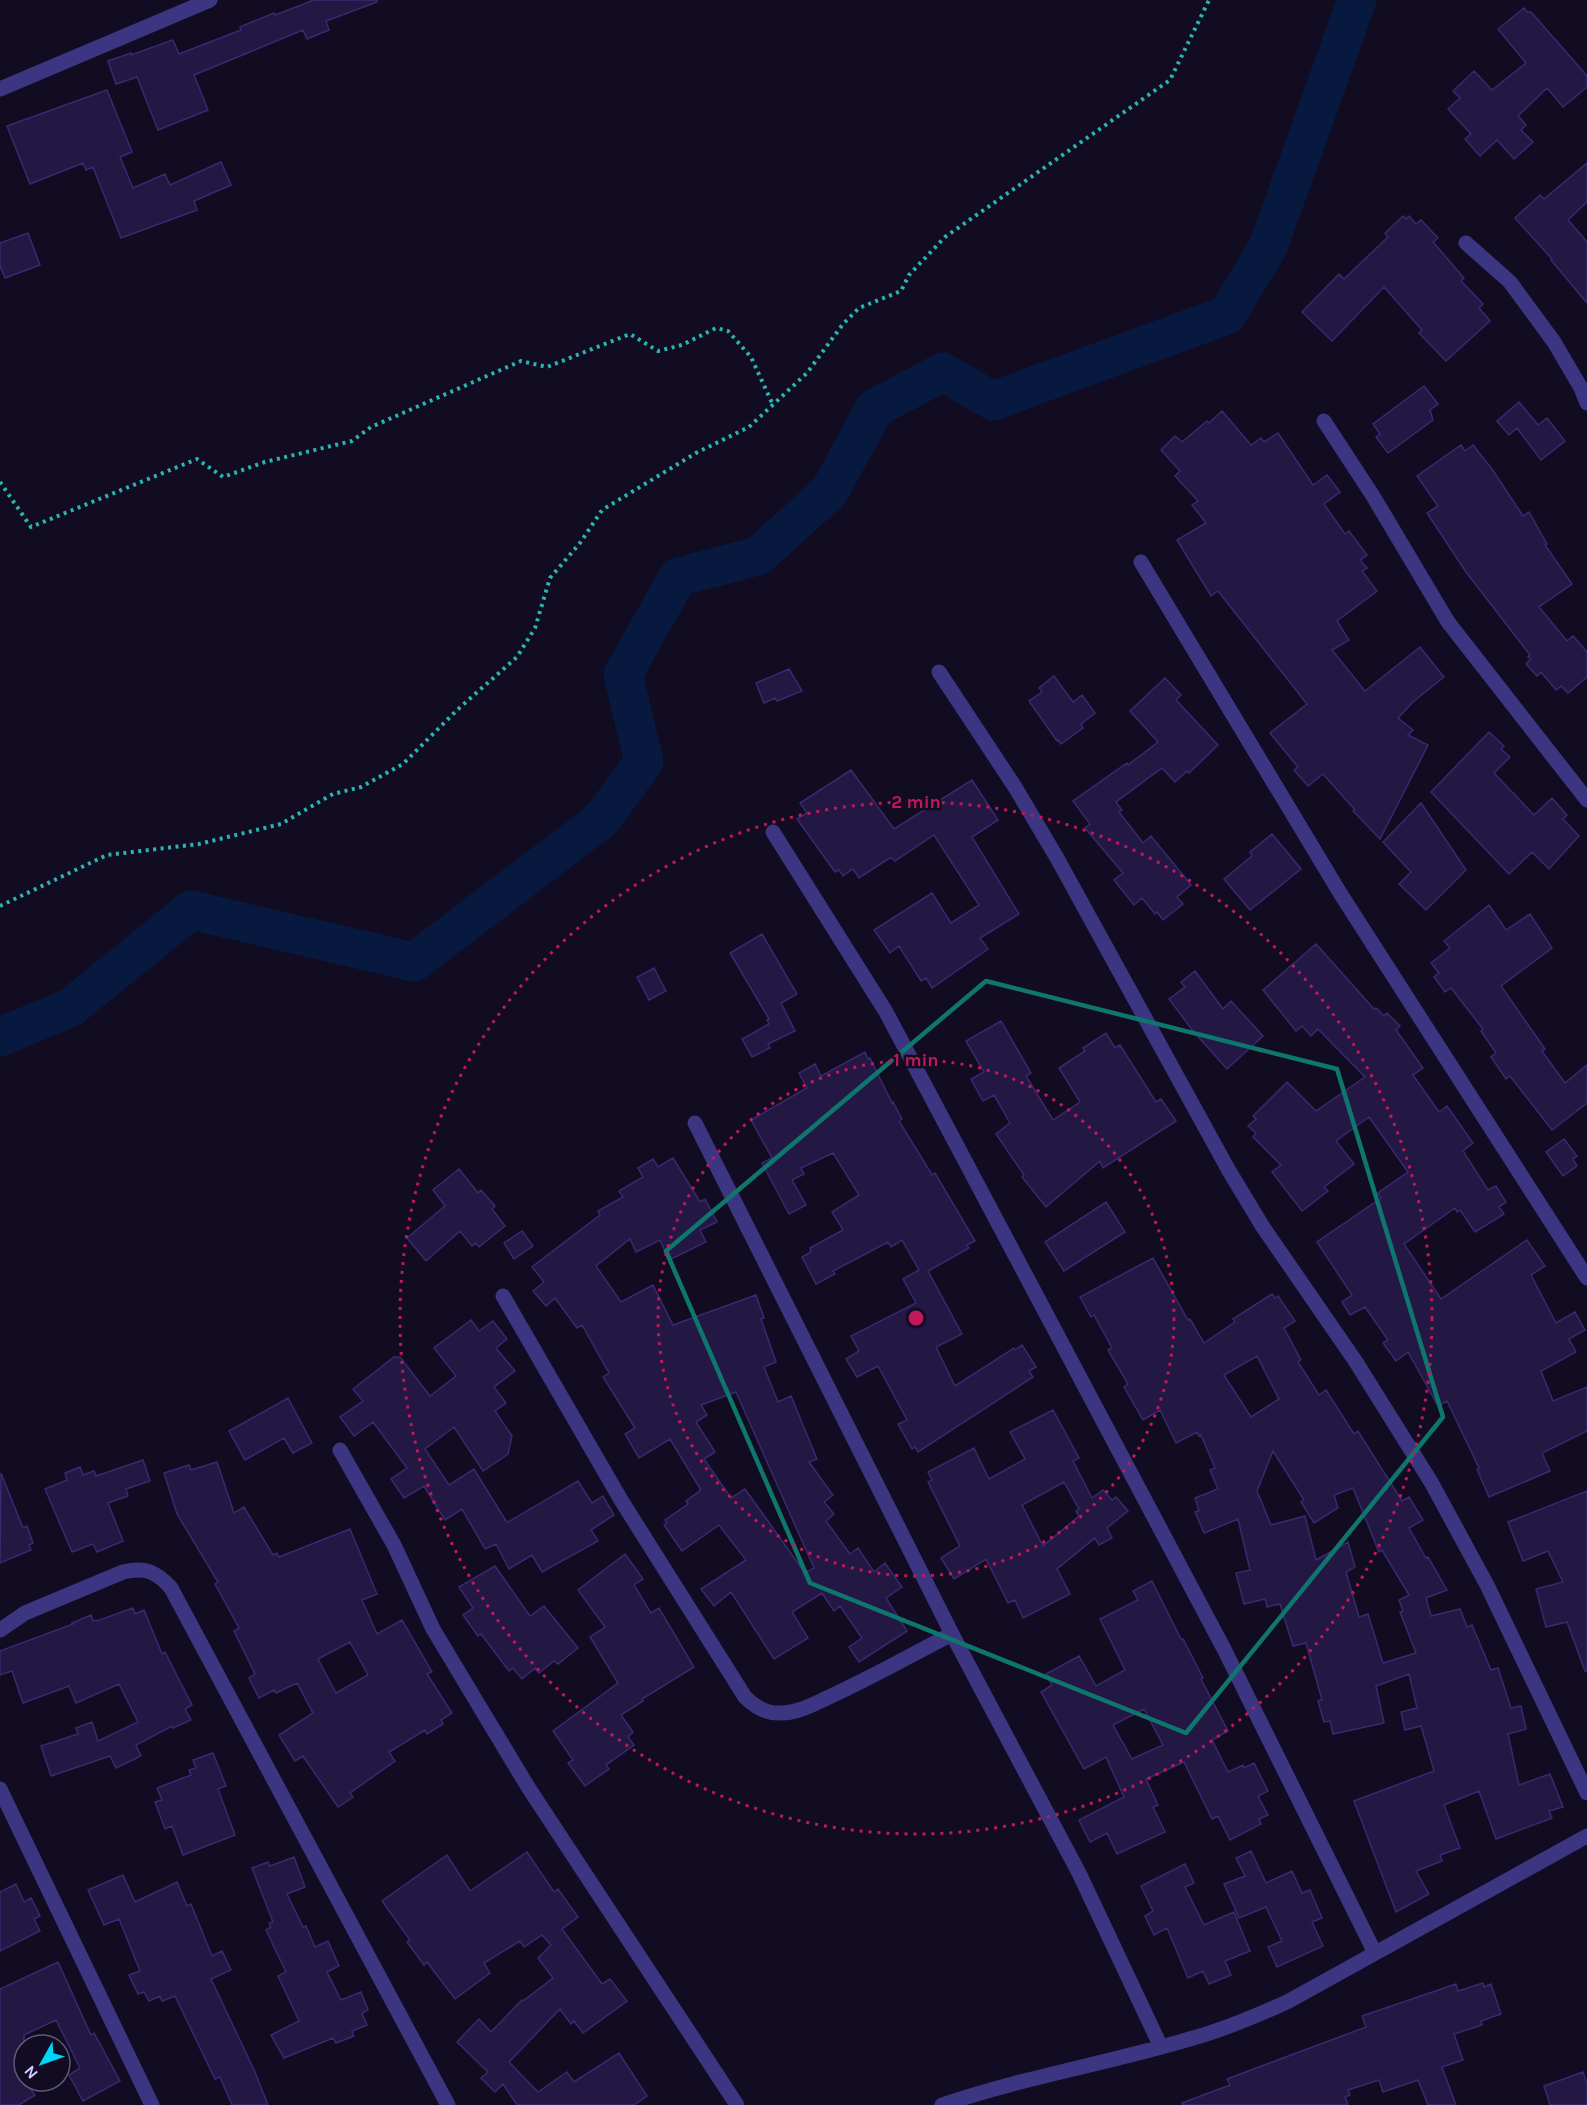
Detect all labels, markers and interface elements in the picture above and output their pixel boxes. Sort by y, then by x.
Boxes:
text: 2 min [891,791,941,813]
text: 1 min [893,1049,939,1071]
centre of rings [906,1308,926,1328]
north arrow [12,2033,72,2093]
text: N [20,2062,42,2083]

